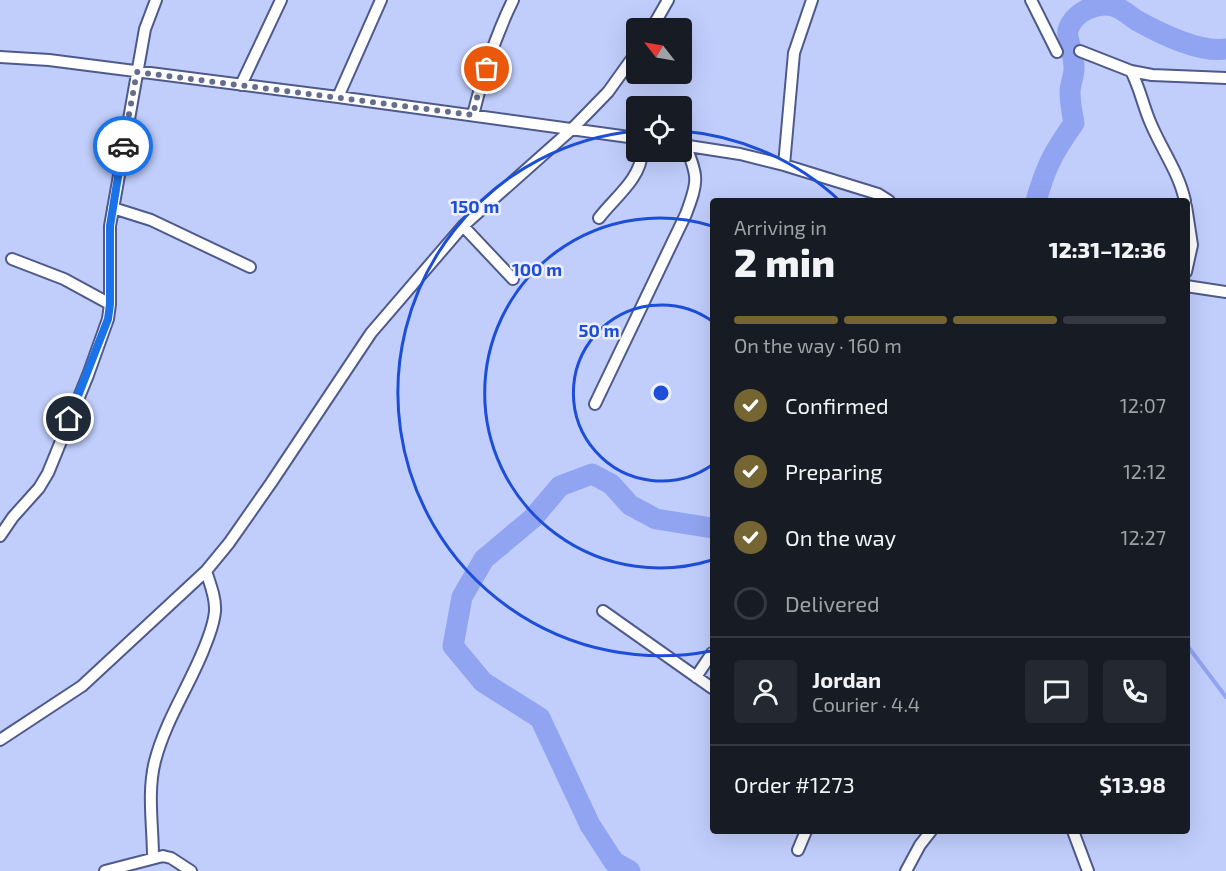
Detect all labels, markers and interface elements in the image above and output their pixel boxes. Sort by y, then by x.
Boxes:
north arrow [626,18,692,84]
map controls [626,18,692,162]
pin [461,43,512,94]
icon: bag [470,52,503,85]
button: locate [626,96,692,162]
courier [93,116,153,176]
icon: car [107,130,140,163]
text: 150 m [451,195,499,217]
text: Arriving in [734,215,827,239]
text: 12:31–12:36 [1049,236,1166,262]
text: 2 min [734,238,835,285]
text: 100 m [512,258,562,280]
text: 50 m [578,319,620,341]
text: On the way · 160 m [734,333,902,357]
centre of rings [651,383,671,403]
icon: check [734,389,767,422]
text: Confirmed [785,392,889,418]
pin [43,393,94,444]
text: 12:07 [1120,393,1166,417]
icon: home [52,402,85,435]
icon: check [734,455,767,488]
text: Preparing [785,458,883,484]
text: 12:12 [1123,459,1166,483]
icon: check [734,521,767,554]
text: On the way [785,524,896,550]
text: 12:27 [1121,525,1166,549]
text: Delivered [785,590,880,616]
button: person [734,660,797,723]
button: chat [1025,660,1088,723]
button: phone [1103,660,1166,723]
text: Jordan [812,666,881,692]
text: Courier · 4.4 [812,692,920,716]
text: Order #1273 [734,771,855,797]
text: $13.98 [1099,771,1166,797]

